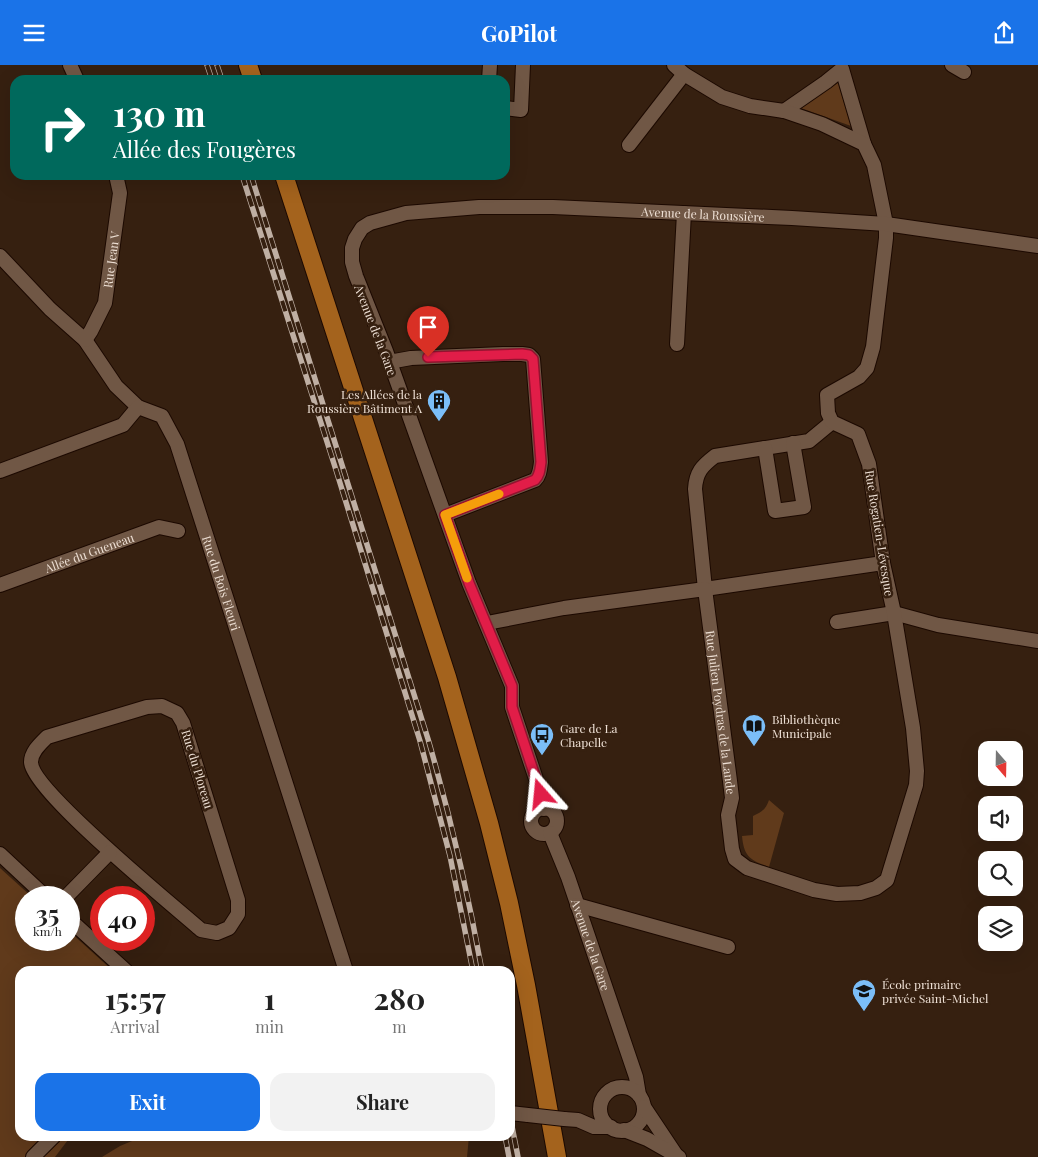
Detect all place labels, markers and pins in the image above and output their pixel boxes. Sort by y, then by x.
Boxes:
pin [407,306,449,357]
place label: Les Allées de la Roussière Bâtiment A [307,386,422,416]
building icon: Les Allées de la Roussière Bâtiment A [426,388,452,422]
place label: Bibliothèque Municipale [772,711,840,741]
library icon: Bibliothèque Municipale [741,713,767,747]
place label: Gare de La Chapelle [560,720,618,750]
bus stop icon: Gare de La Chapelle [529,722,555,756]
place label: École primaire privée Saint-Michel [882,976,989,1006]
school or university icon: École primaire privée Saint-Michel [851,978,877,1012]

